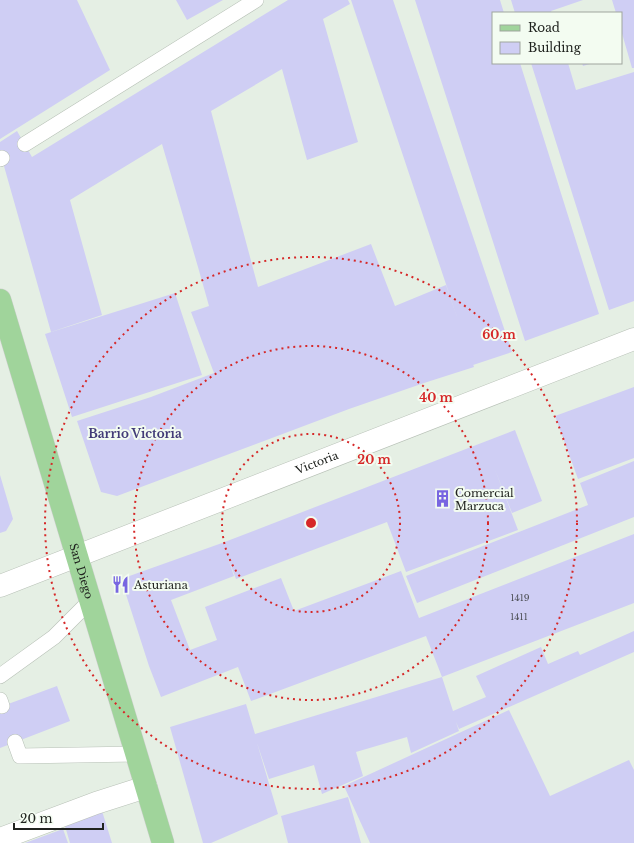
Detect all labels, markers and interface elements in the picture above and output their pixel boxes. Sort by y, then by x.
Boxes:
legend [492,12,622,64]
text: Road [528,20,560,35]
text: Building [528,40,582,55]
text: 60 m [482,327,517,342]
text: 40 m [419,390,453,405]
district label: Barrio Victoria [88,426,182,441]
street label: Victoria [293,448,341,478]
text: 20 m [357,452,391,467]
place label: Comercial Marzuca [455,486,514,513]
building icon: Comercial Marzuca [432,489,452,509]
centre of rings [304,516,318,530]
street label: San Diego [66,541,96,601]
restaurant icon: Asturiana [111,575,131,595]
place label: Asturiana [133,578,189,592]
house number: 1419 [510,592,530,603]
house number: 1411 [510,611,528,622]
scale bar [14,805,103,831]
text: 20 m [20,811,52,826]

